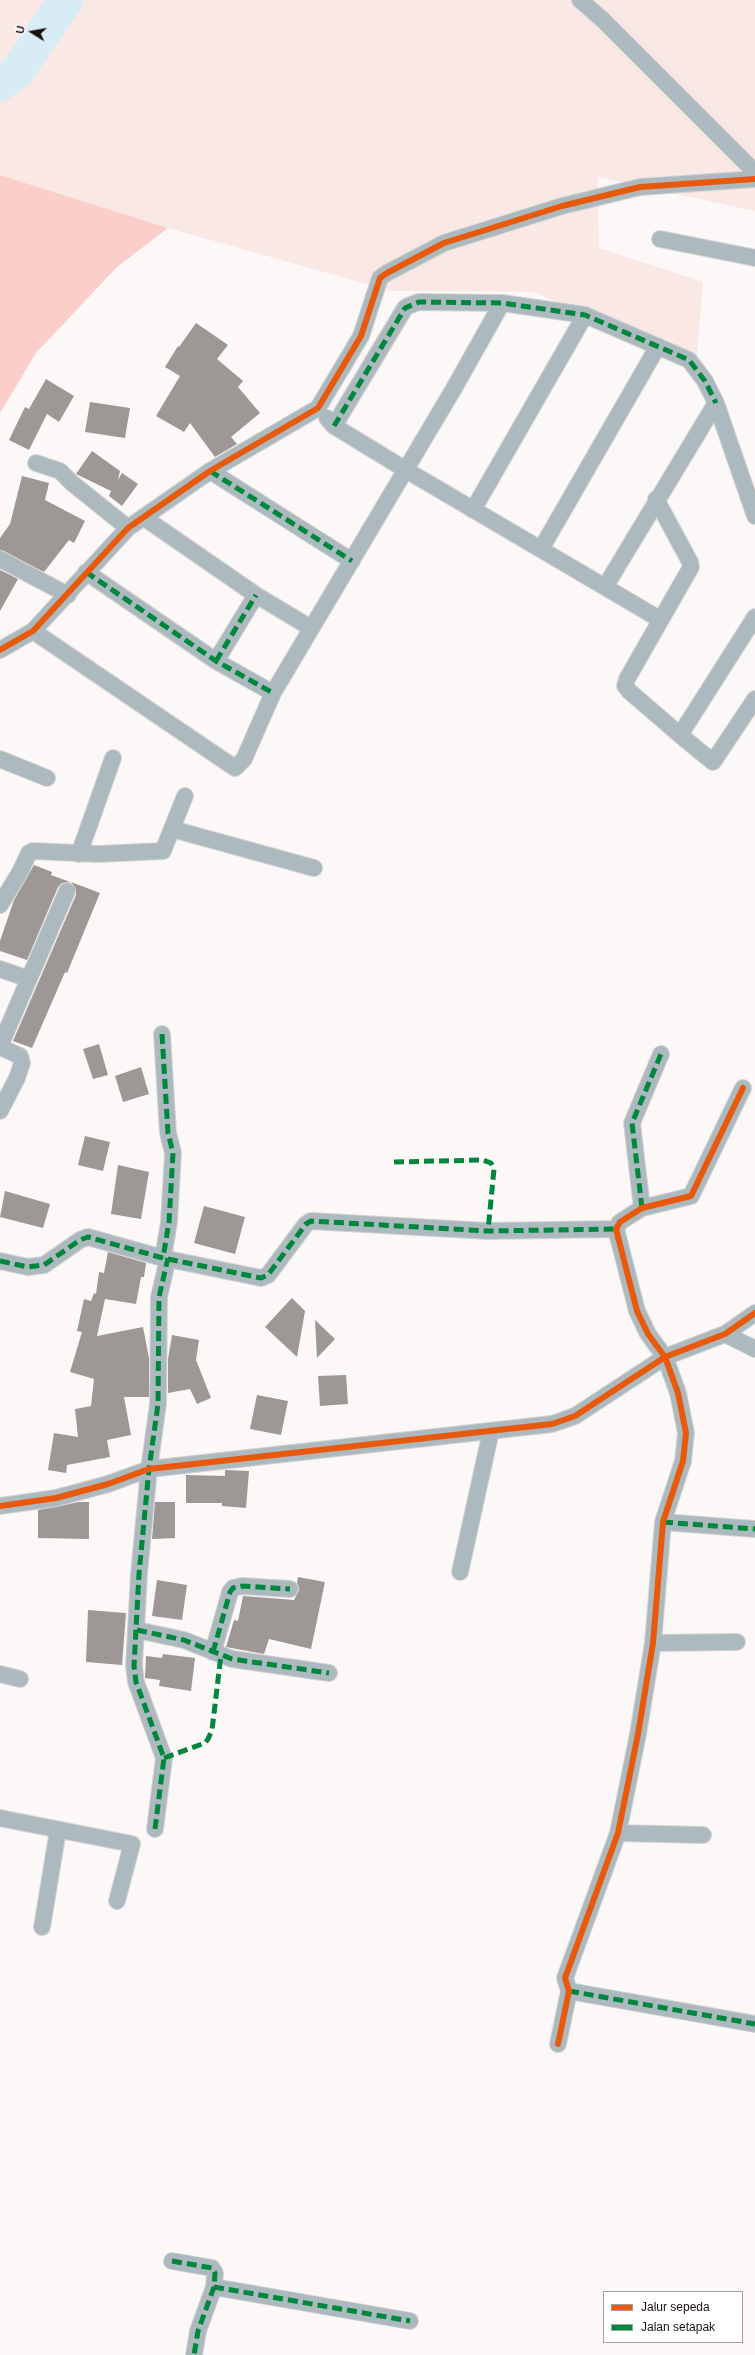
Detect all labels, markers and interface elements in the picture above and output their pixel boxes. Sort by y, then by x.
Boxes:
north arrow [12,12,52,52]
text: U [14,25,27,35]
legend [603,2291,743,2343]
text: Jalur sepeda [641,2300,710,2314]
text: Jalan setapak [641,2320,715,2334]

